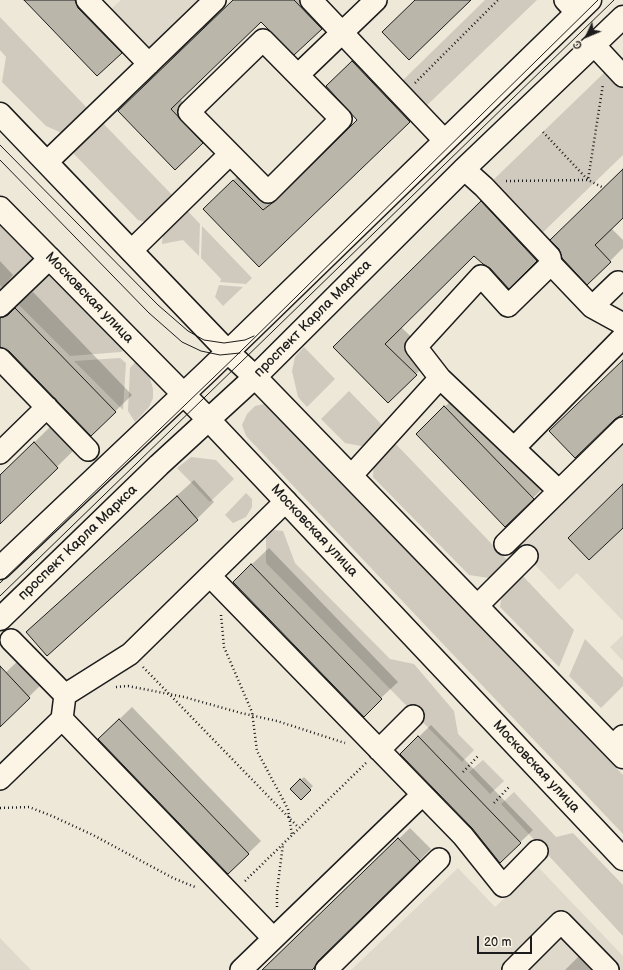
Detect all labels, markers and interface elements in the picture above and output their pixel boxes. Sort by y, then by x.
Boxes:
north arrow [567,16,607,56]
text: С [571,37,585,52]
street label: Московская улица [41,249,137,347]
street label: проспект Карла Маркса [251,257,375,381]
street label: Московская улица [267,481,361,581]
street label: проспект Карла Маркса [15,482,141,604]
street label: Московская улица [489,717,583,817]
scale bar [479,928,534,954]
text: 20 m [484,935,511,950]

